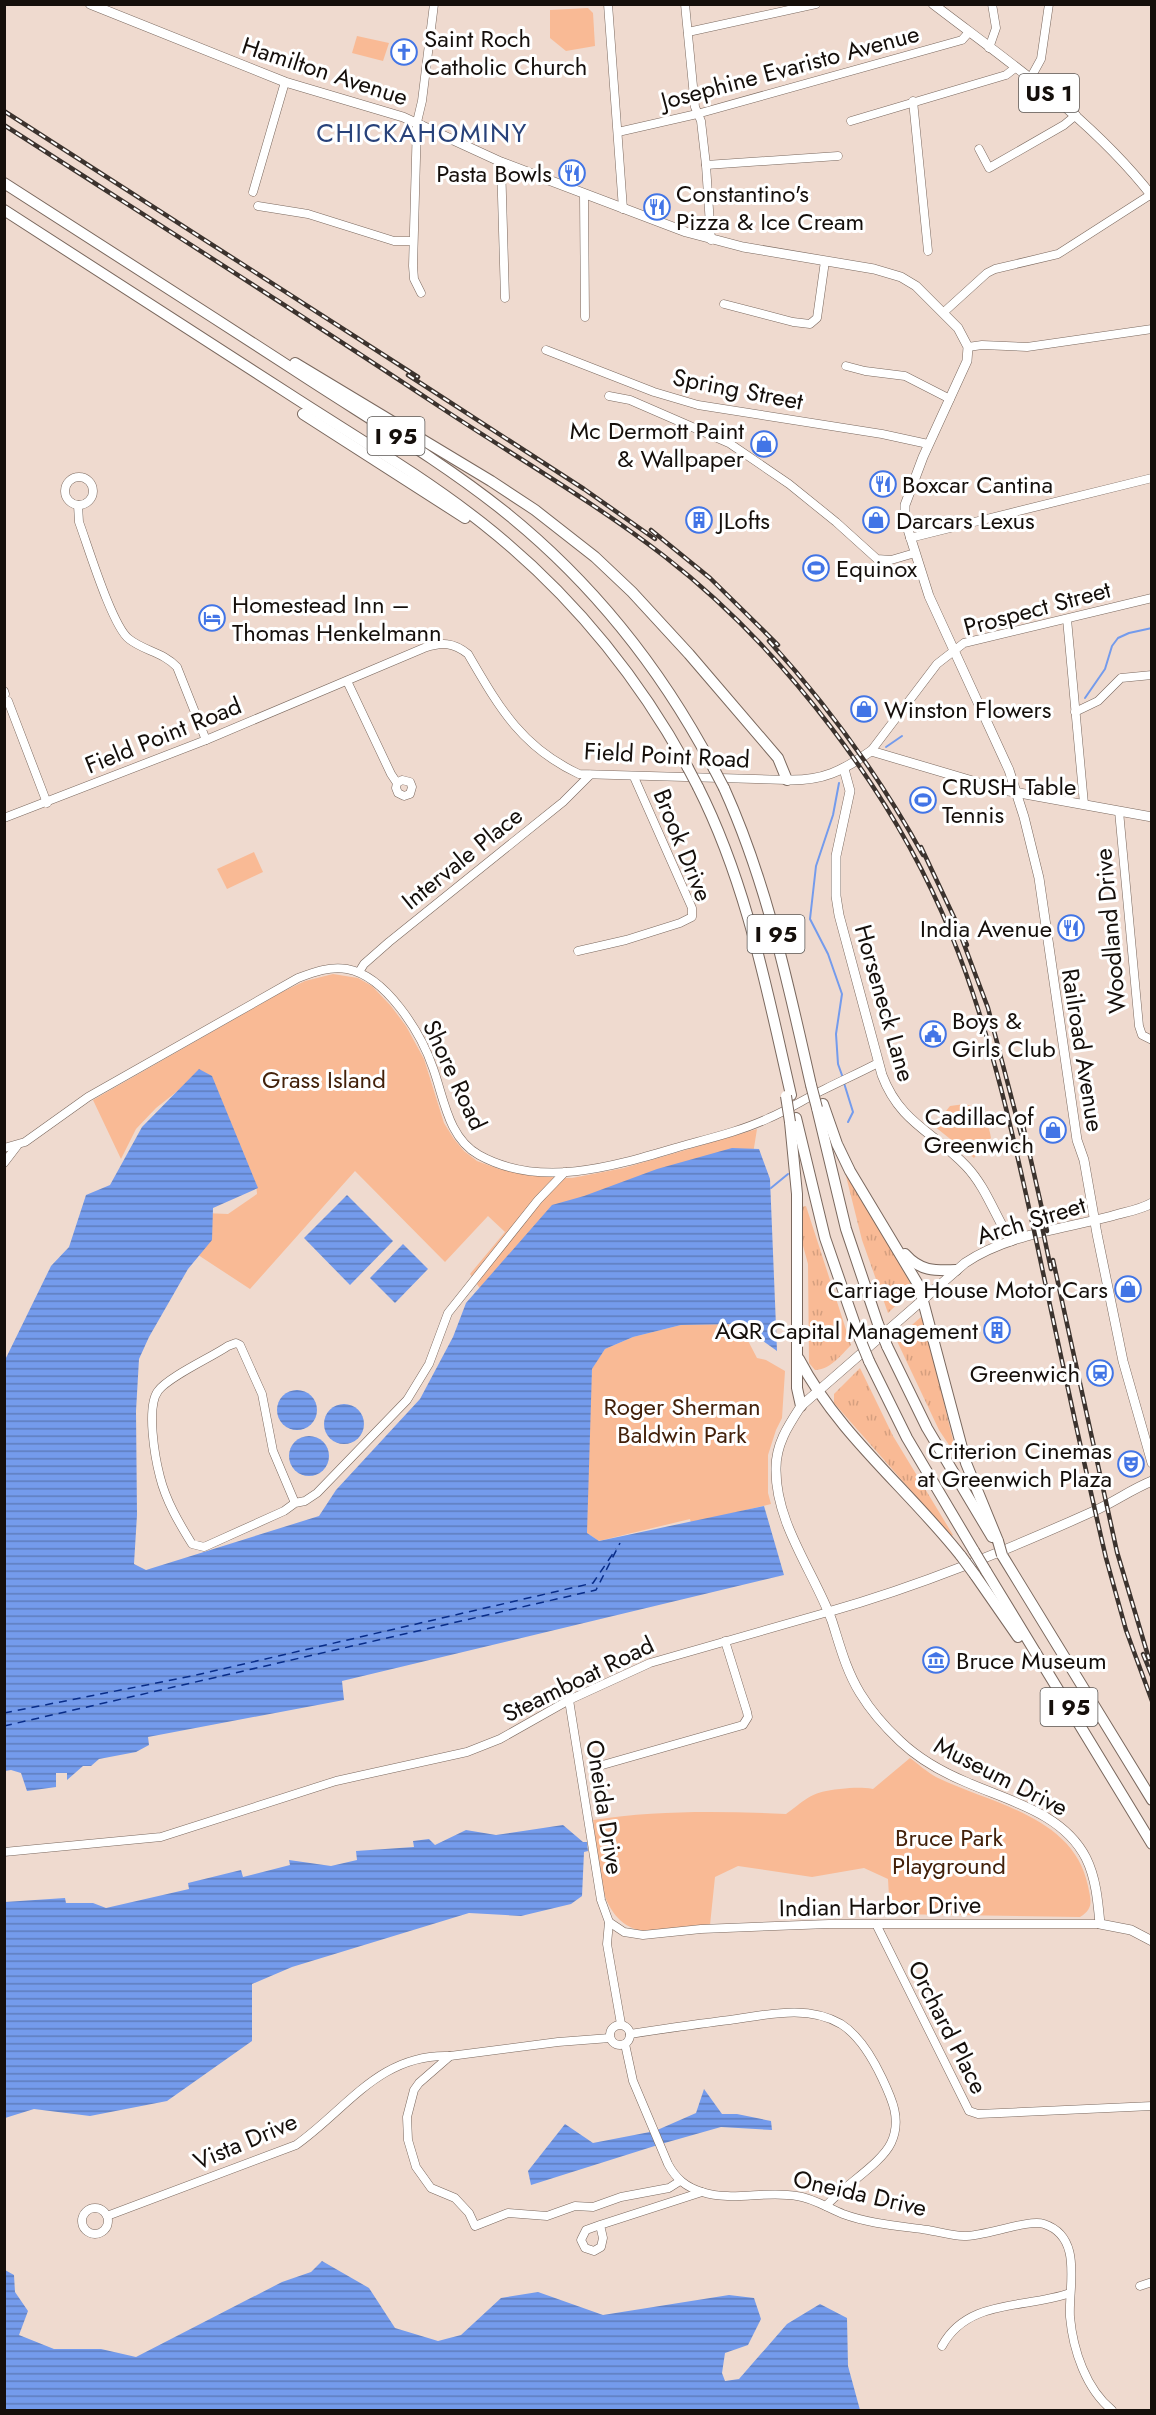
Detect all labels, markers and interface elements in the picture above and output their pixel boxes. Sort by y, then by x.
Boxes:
street label: Josephine Evaristo Avenue [654,16,923,119]
place label: Saint Roch Catholic Church [424,21,587,84]
street label: Hamilton Avenue [238,28,412,114]
church icon: Saint Roch Catholic Church [389,37,419,67]
road number: US 1 [1019,74,1079,112]
district label: CHICKAHOMINY [316,114,528,152]
place label: Pasta Bowls [436,156,552,191]
restaurant icon: Pasta Bowls [557,158,587,188]
place label: Constantino's Pizza & Ice Cream [676,176,864,239]
restaurant icon: Constantino's Pizza & Ice Cream [642,192,672,222]
street label: Spring Street [670,359,806,419]
place label: Mc Dermott Paint & Wallpaper [570,413,745,476]
road number: I 95 [368,417,424,455]
shop icon: Mc Dermott Paint & Wallpaper [749,429,779,459]
place label: Boxcar Cantina [902,467,1053,502]
restaurant icon: Boxcar Cantina [868,469,898,499]
place label: JLofts [715,503,770,538]
place label: Darcars Lexus [896,503,1035,538]
building icon: JLofts [684,505,714,535]
shop icon: Darcars Lexus [861,505,891,535]
place label: Equinox [836,551,918,586]
sports icon: Equinox [801,553,831,583]
street label: Prospect Street [960,571,1115,644]
place label: Homestead Inn – Thomas Henkelmann [232,587,442,650]
hotel icon: Homestead Inn – Thomas Henkelmann [197,603,227,633]
street label: Field Point Road [79,688,247,782]
place label: Winston Flowers [884,692,1051,727]
shop icon: Winston Flowers [849,694,879,724]
street label: Field Point Road [583,733,751,777]
place label: CRUSH Table Tennis [942,769,1076,832]
street label: Brook Drive [645,783,721,907]
sports icon: CRUSH Table Tennis [908,785,938,815]
street label: Intervale Place [394,798,530,918]
street label: Woodland Drive [1085,847,1135,1015]
place label: India Avenue [920,911,1052,946]
restaurant icon: India Avenue [1056,913,1086,943]
road number: I 95 [748,915,804,953]
street label: Horseneck Lane [846,920,924,1086]
street label: Railroad Avenue [1053,966,1113,1134]
place label: Boys & Girls Club [952,1003,1056,1066]
street label: Shore Road [414,1014,496,1136]
public building icon: Boys & Girls Club [918,1019,948,1049]
park label: Grass Island [262,1062,386,1097]
place label: Cadillac of Greenwich [924,1099,1035,1162]
shop icon: Cadillac of Greenwich [1038,1115,1068,1145]
street label: Arch Street [972,1187,1090,1253]
place label: Carriage House Motor Cars [828,1272,1108,1307]
shop icon: Carriage House Motor Cars [1113,1274,1143,1304]
place label: AQR Capital Management [715,1313,978,1348]
building icon: AQR Capital Management [982,1315,1012,1345]
place label: Greenwich [970,1356,1080,1391]
station icon: Greenwich [1085,1358,1115,1388]
park label: Roger Sherman Baldwin Park [603,1389,761,1452]
place label: Criterion Cinemas at Greenwich Plaza [917,1433,1112,1496]
theatre icon: Criterion Cinemas at Greenwich Plaza [1116,1449,1146,1479]
street label: Steamboat Road [496,1627,660,1731]
place label: Bruce Museum [956,1643,1107,1678]
museum icon: Bruce Museum [921,1645,951,1675]
road number: I 95 [1040,1688,1098,1726]
street label: Museum Drive [928,1727,1074,1825]
street label: Oneida Drive [577,1737,633,1877]
park label: Bruce Park Playground [892,1820,1006,1883]
street label: Indian Harbor Drive [779,1887,981,1925]
street label: Orchard Place [899,1954,997,2100]
street label: Vista Drive [188,2103,302,2179]
street label: Oneida Drive [790,2161,930,2225]

